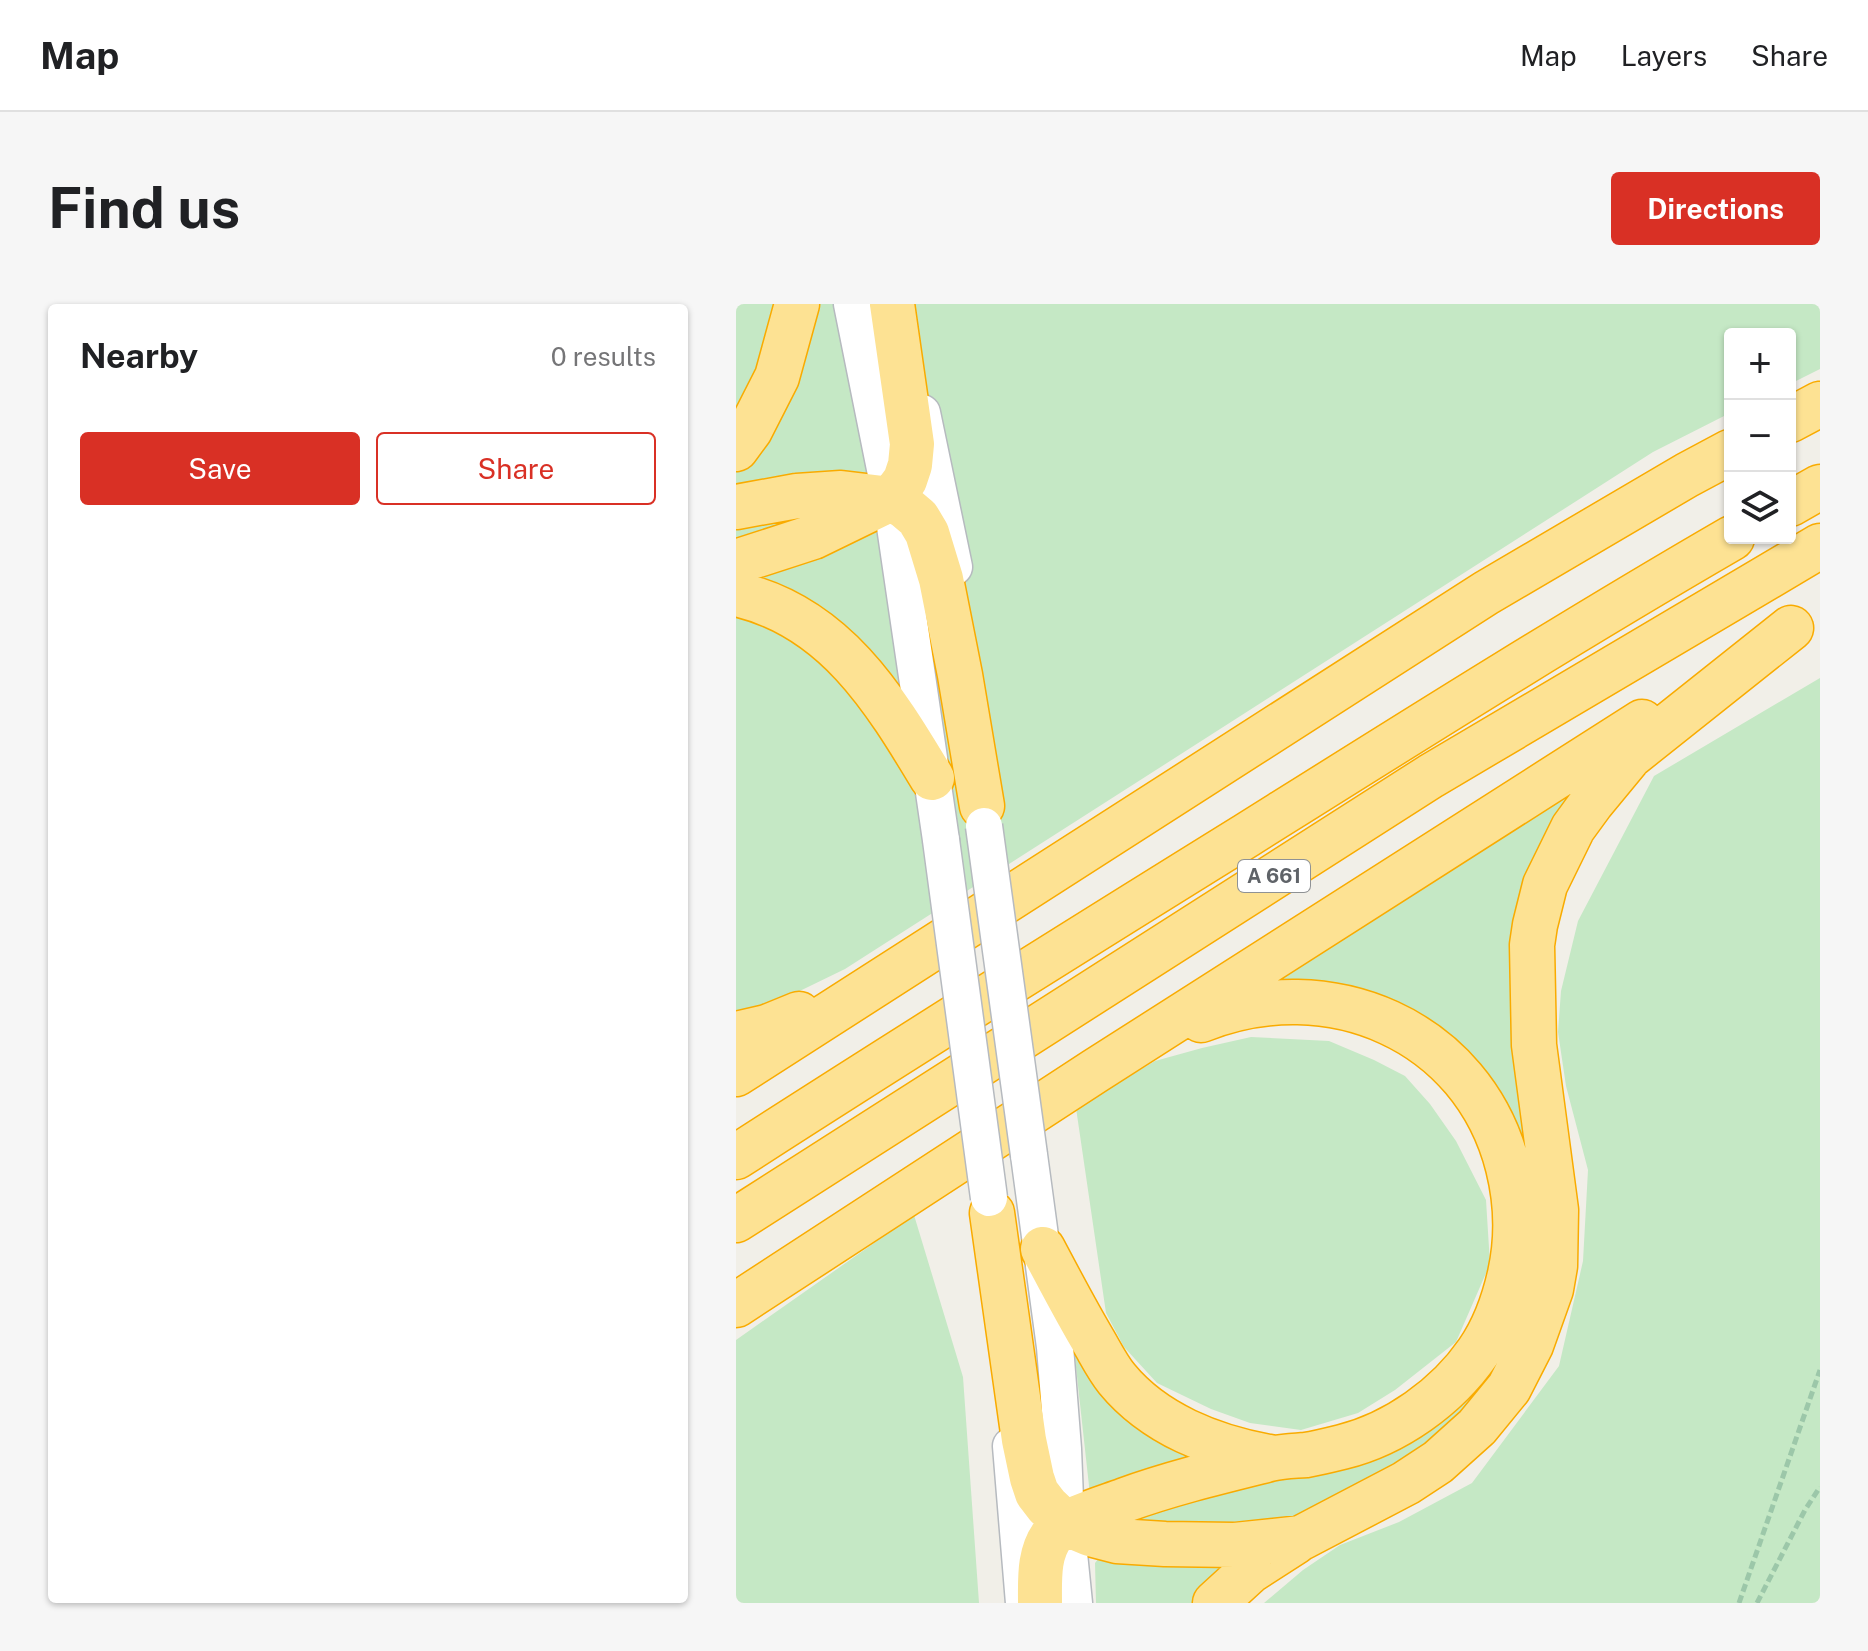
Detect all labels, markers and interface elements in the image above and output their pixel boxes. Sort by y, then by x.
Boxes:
text: Map [40,33,119,78]
text: Map [1520,39,1577,72]
text: Layers [1621,39,1707,72]
text: Share [1751,39,1828,72]
button: Directions [1611,172,1820,245]
text: Find us [48,175,240,241]
map controls [1724,328,1796,544]
button: + [1724,328,1796,400]
text: Nearby [80,336,198,376]
text: 0 results [551,341,656,372]
button: − [1724,400,1796,472]
button: Save [80,432,360,505]
button: Share [376,432,656,505]
button: layers [1724,472,1796,544]
road number: A 661 [1238,860,1310,892]

